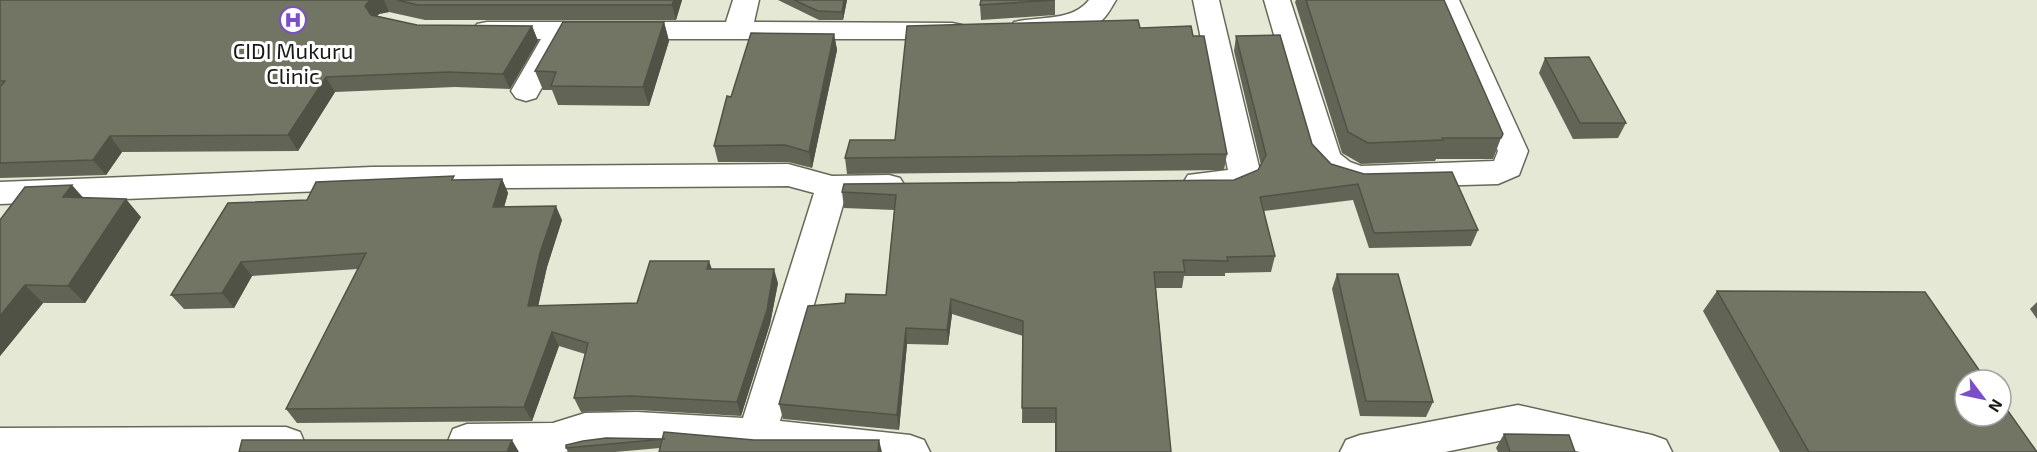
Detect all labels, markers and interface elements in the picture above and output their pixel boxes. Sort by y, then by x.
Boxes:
hospital icon: CIDI Mukuru Clinic [278,5,308,35]
place label: CIDI Mukuru Clinic [233,37,353,88]
north arrow [1953,368,2013,428]
text: N [1985,396,2007,416]

